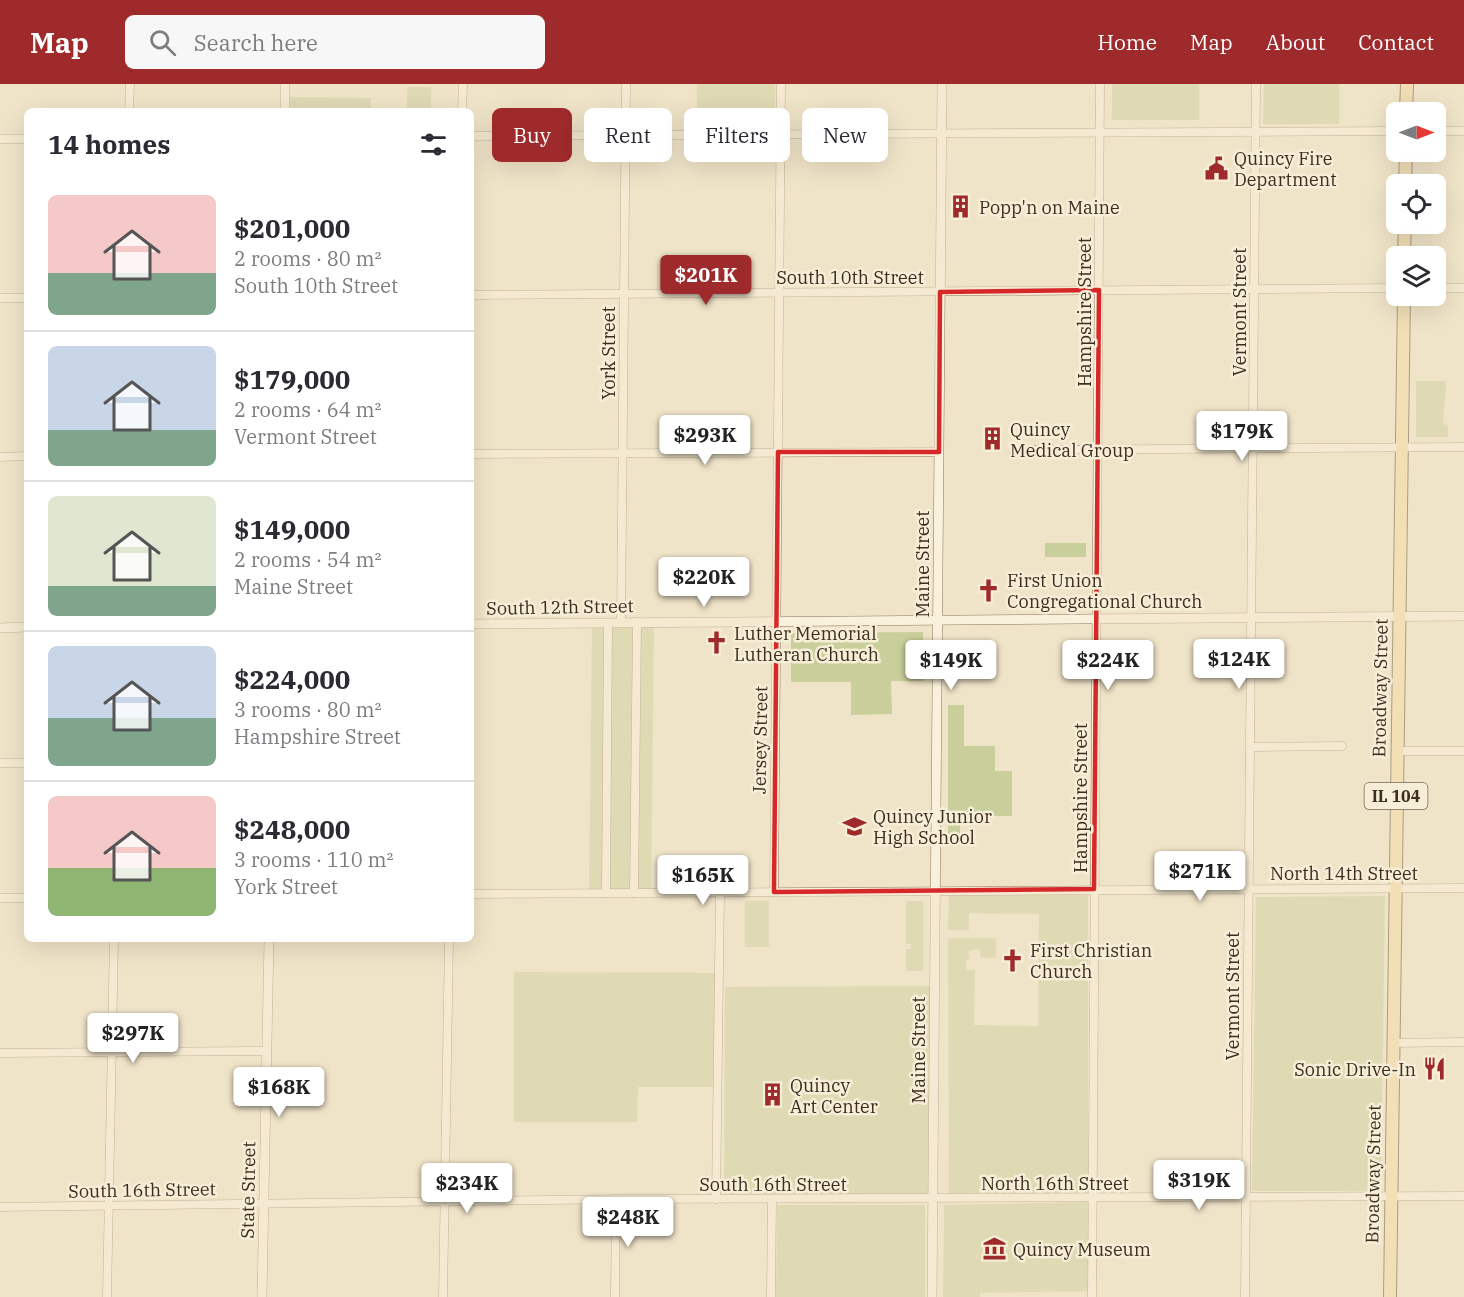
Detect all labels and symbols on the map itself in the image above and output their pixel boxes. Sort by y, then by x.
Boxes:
north arrow [1386,102,1446,162]
place label: Quincy Fire Department [1234,147,1337,191]
public building icon: Quincy Fire Department [1203,155,1229,181]
building icon: Popp'n on Maine [948,194,974,220]
place label: Popp'n on Maine [979,196,1120,219]
street label: Hampshire Street [1073,237,1096,387]
street label: Vermont Street [1228,248,1251,376]
pin: $201K [664,255,748,306]
street label: South 10th Street [776,266,924,289]
street label: York Street [597,306,620,400]
pin: $179K [1200,411,1284,462]
pin: $293K [663,415,747,466]
place label: Quincy Medical Group [1010,418,1134,462]
building icon: Quincy Medical Group [979,426,1005,452]
street label: Maine Street [911,510,934,618]
pin: $220K [662,557,746,608]
place label: First Union Congregational Church [1007,569,1203,613]
church icon: First Union Congregational Church [976,577,1002,603]
street label: South 12th Street [486,594,634,620]
street label: Broadway Street [1367,618,1393,758]
place label: Luther Memorial Lutheran Church [734,622,879,666]
church icon: Luther Memorial Lutheran Church [703,630,729,656]
pin: $124K [1197,639,1281,690]
pin: $149K [909,640,993,691]
pin: $224K [1066,640,1150,691]
street label: Jersey Street [748,686,772,794]
street label: Hampshire Street [1069,723,1092,873]
road number: IL 104 [1364,783,1428,809]
place label: Quincy Junior High School [873,805,992,849]
school or university icon: Quincy Junior High School [842,813,868,839]
pin: $271K [1158,851,1242,902]
pin: $165K [661,855,745,906]
street label: North 14th Street [1270,862,1418,885]
street label: Vermont Street [1221,932,1244,1060]
place label: First Christian Church [1030,939,1152,983]
church icon: First Christian Church [999,947,1025,973]
street label: Maine Street [907,996,930,1104]
pin: $297K [91,1013,175,1064]
restaurant icon: Sonic Drive-In [1421,1056,1447,1082]
place label: Sonic Drive-In [1294,1058,1416,1081]
pin: $168K [237,1067,321,1118]
place label: Quincy Art Center [790,1074,878,1118]
building icon: Quincy Art Center [759,1082,785,1108]
street label: Broadway Street [1360,1104,1386,1244]
street label: State Street [236,1141,260,1239]
pin: $319K [1157,1160,1241,1211]
pin: $234K [425,1163,509,1214]
street label: North 16th Street [981,1172,1129,1195]
street label: South 16th Street [699,1173,847,1196]
street label: South 16th Street [68,1177,216,1203]
pin: $248K [586,1197,670,1248]
museum icon: Quincy Museum [982,1236,1008,1262]
place label: Quincy Museum [1013,1238,1151,1261]

